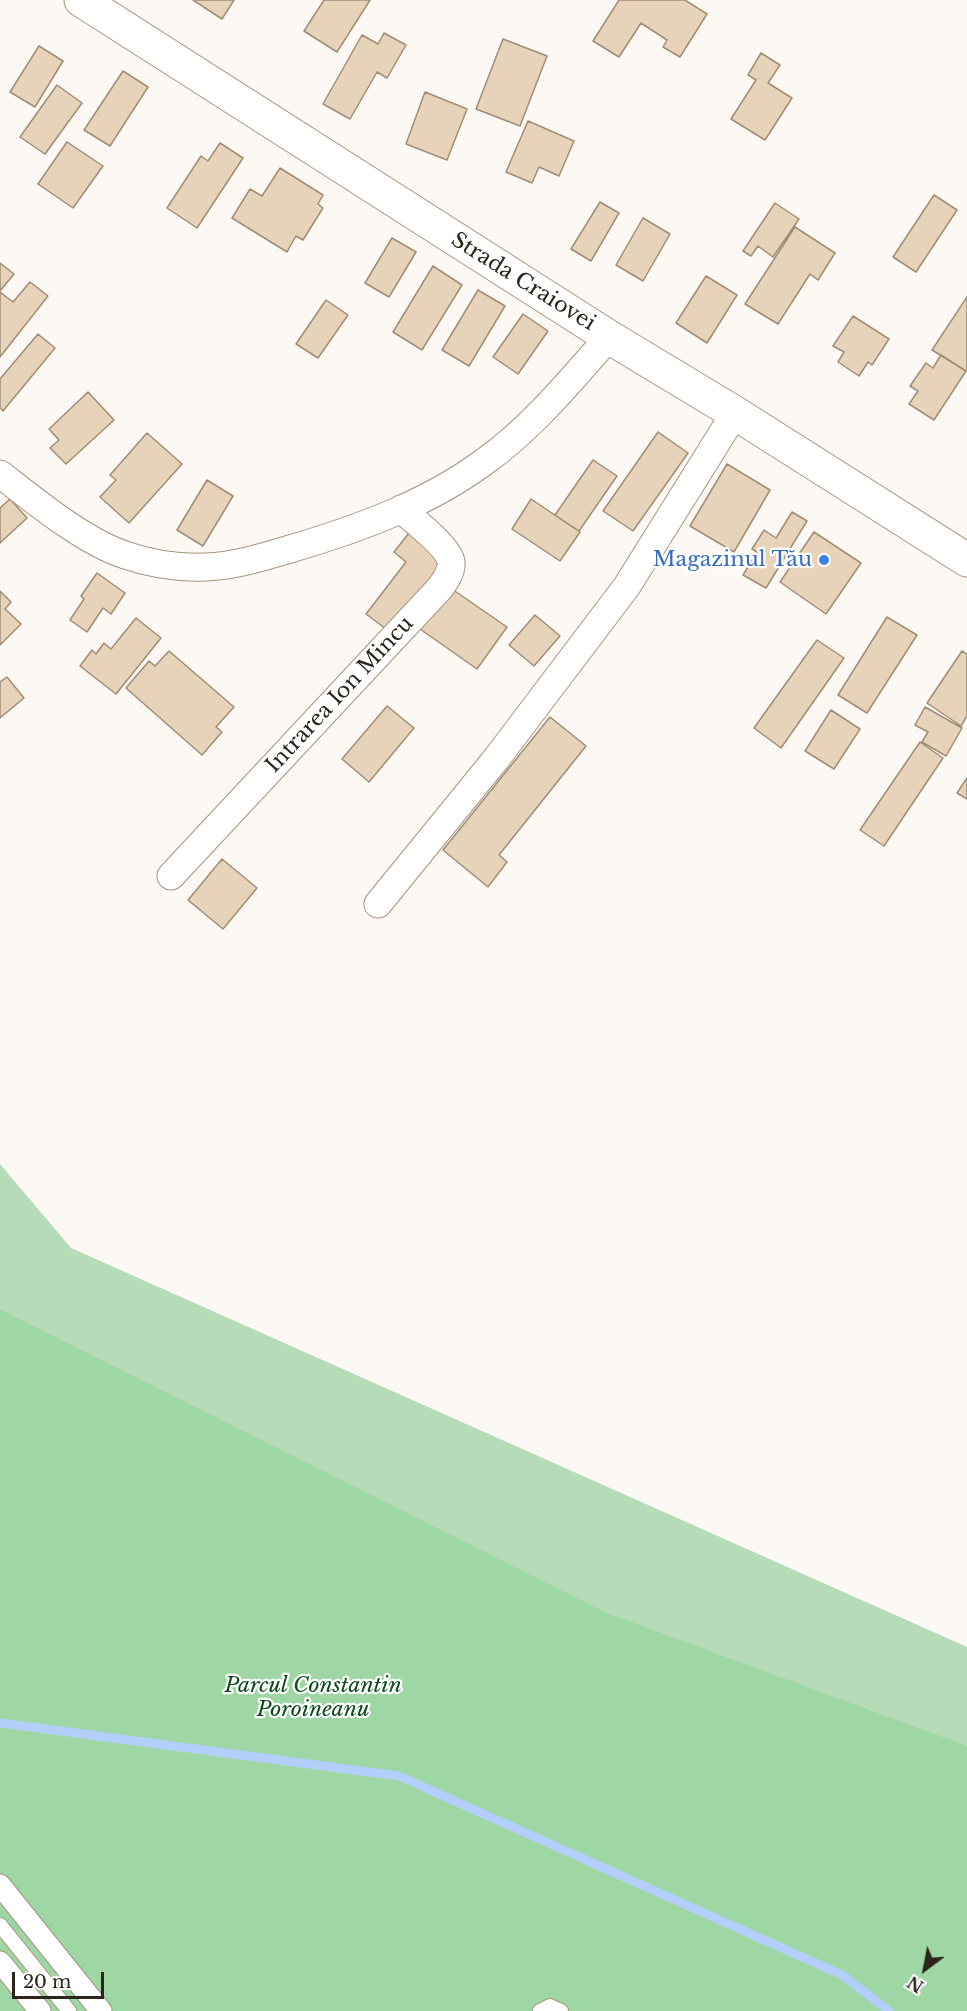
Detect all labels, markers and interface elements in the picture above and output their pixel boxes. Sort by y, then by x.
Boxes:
street label: Strada Craiovei [446,227,600,337]
place label: Magazinul Tău [653,547,812,573]
marker: Magazinul Tău [817,553,831,567]
street label: Intrarea Ion Mincu [261,612,419,778]
park label: Parcul Constantin Poroineanu [224,1673,402,1723]
north arrow [895,1939,955,1999]
scale bar [15,1960,106,1998]
text: 20 m [23,1971,71,1993]
text: N [904,1972,927,1997]

